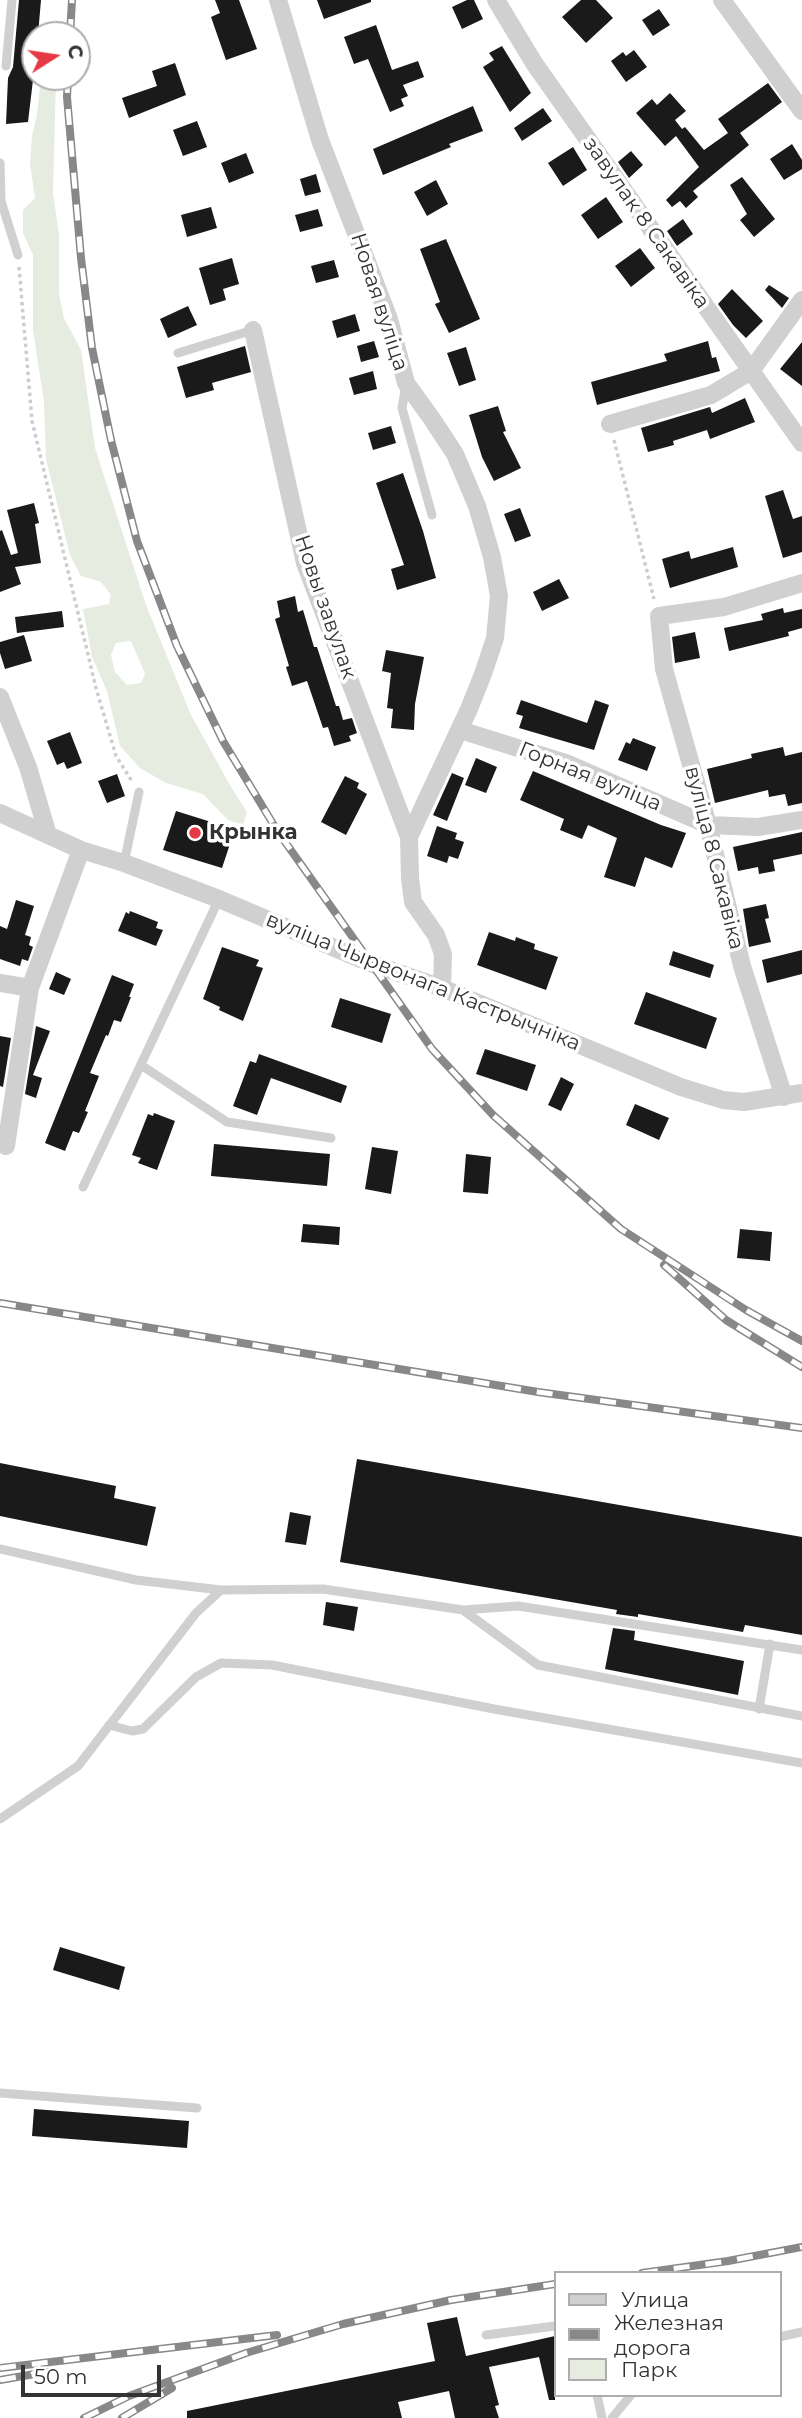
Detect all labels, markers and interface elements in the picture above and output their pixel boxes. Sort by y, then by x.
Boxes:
north arrow [21,21,91,91]
text: С [62,43,88,61]
street label: завулак 8 Сакавіка [577,132,715,314]
street label: Новая вуліца [345,230,413,374]
street label: Новы завулак [289,532,361,682]
street label: Горная вуліца [515,737,665,817]
street label: вуліца 8 Сакавіка [679,764,749,952]
place label: Крынка [209,820,297,846]
marker: Крынка [187,825,203,841]
street label: вуліца Чырвонага Кастрычніка [262,907,584,1057]
legend [554,2271,781,2397]
text: Улица [621,2287,689,2312]
text: Железная дорога [614,2310,724,2360]
scale bar [24,2352,164,2396]
text: Парк [621,2357,677,2382]
text: 50 m [34,2364,88,2389]

